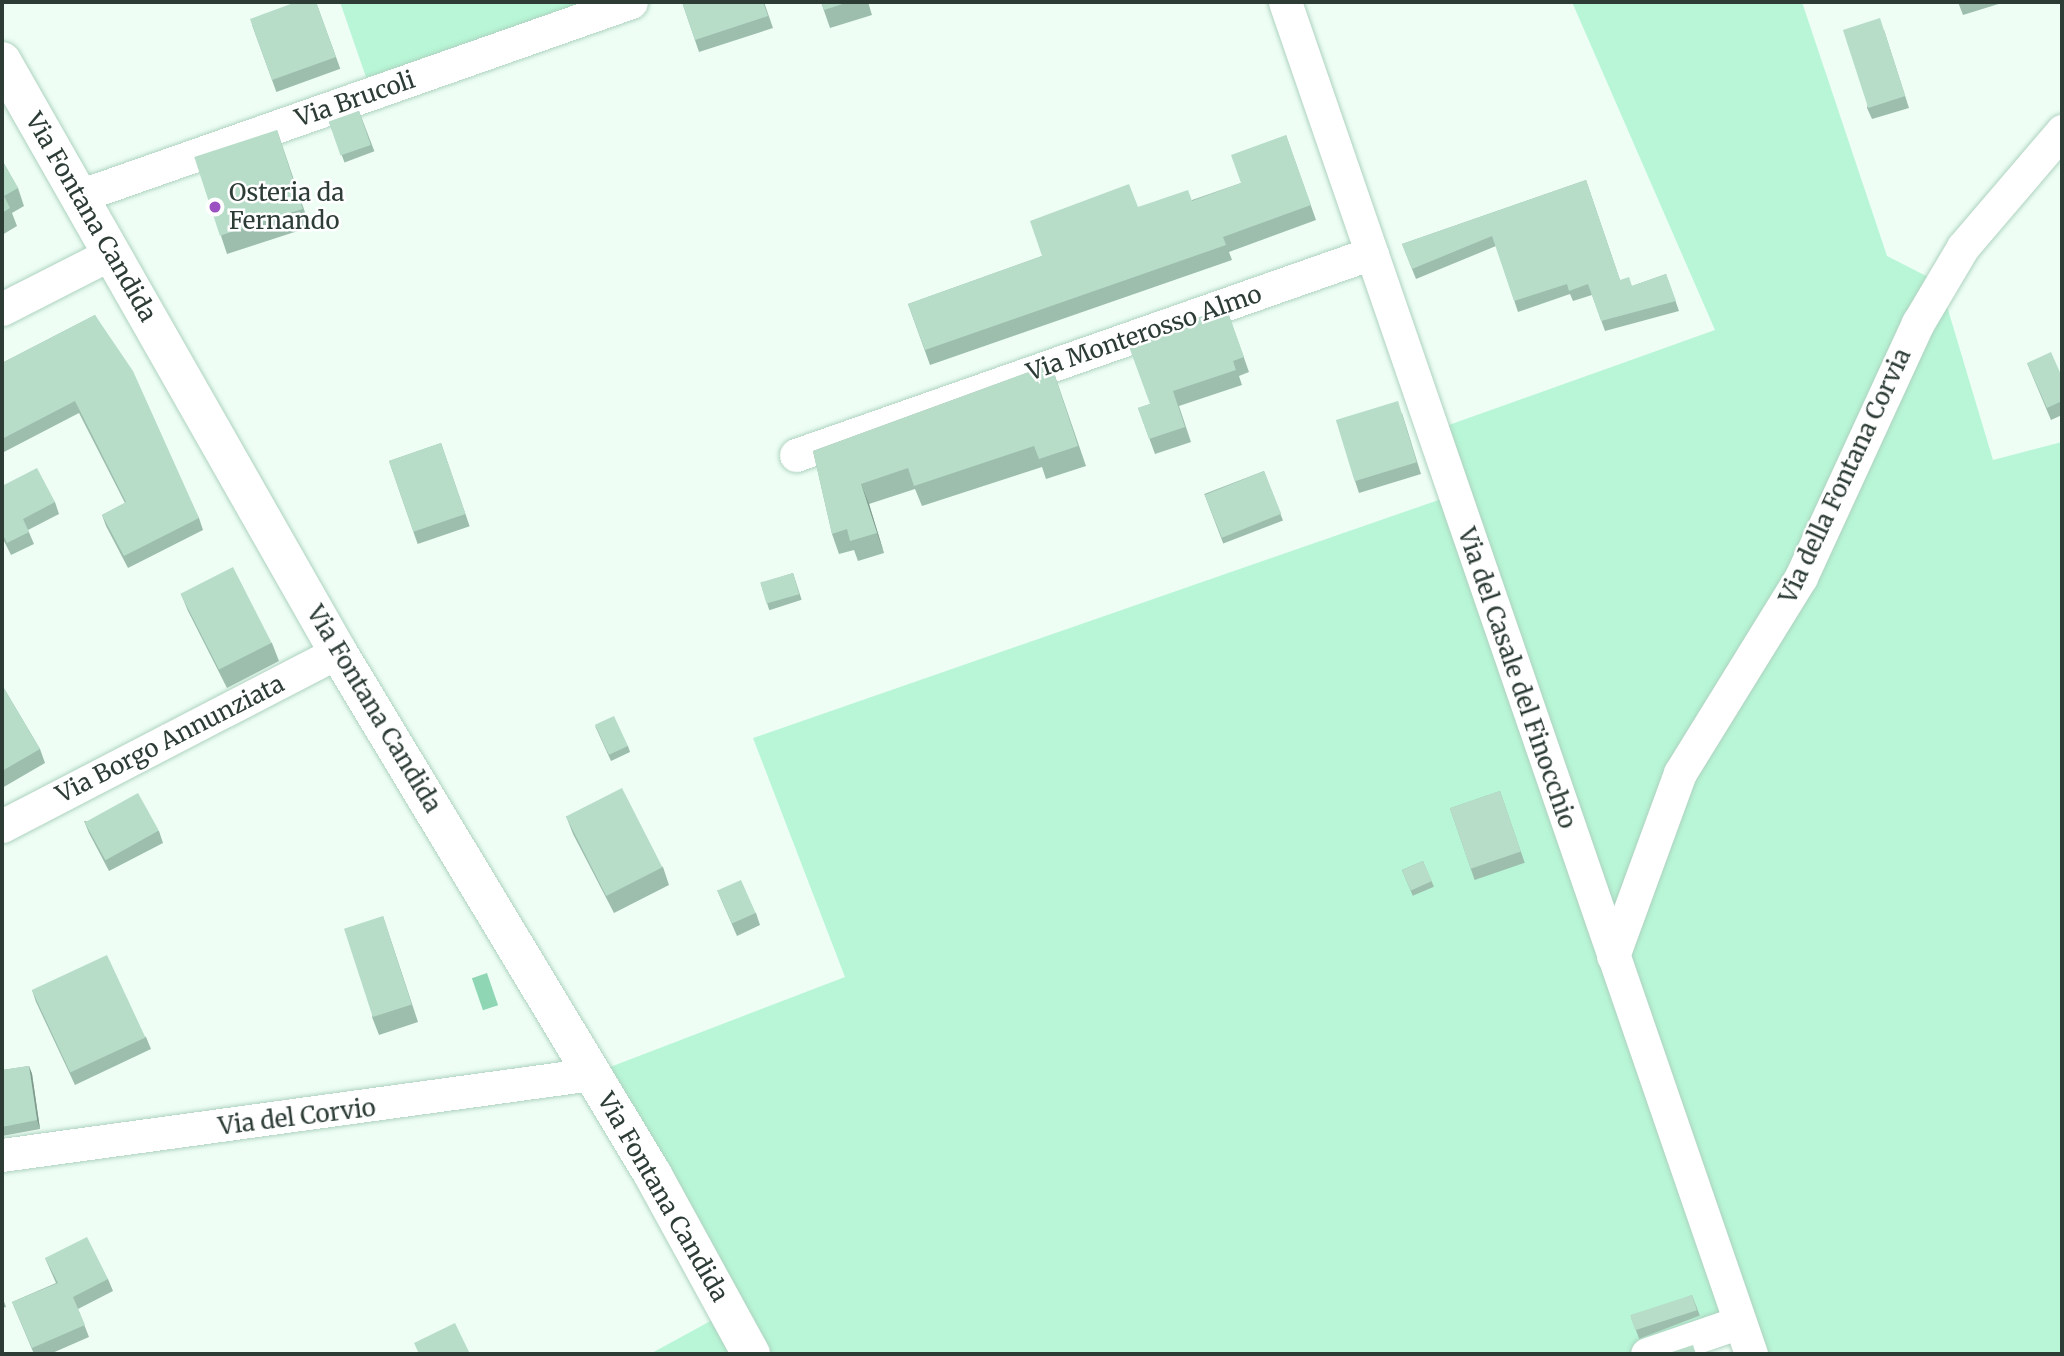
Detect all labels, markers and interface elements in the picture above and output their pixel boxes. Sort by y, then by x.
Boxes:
street label: Via Brucoli [291,65,419,133]
street label: Via Fontana Candida [19,107,163,327]
place label: Osteria da Fernando [229,179,344,235]
marker: Osteria da Fernando [207,199,223,215]
street label: Via Monterosso Almo [1023,279,1265,387]
street label: Via della Fontana Corvia [1773,344,1917,608]
street label: Via del Casale del Finocchio [1452,524,1582,832]
street label: Via Fontana Candida [301,600,447,818]
street label: Via Borgo Annunziata [51,669,289,809]
street label: Via Fontana Candida [591,1087,735,1307]
street label: Via del Corvio [217,1093,377,1141]

